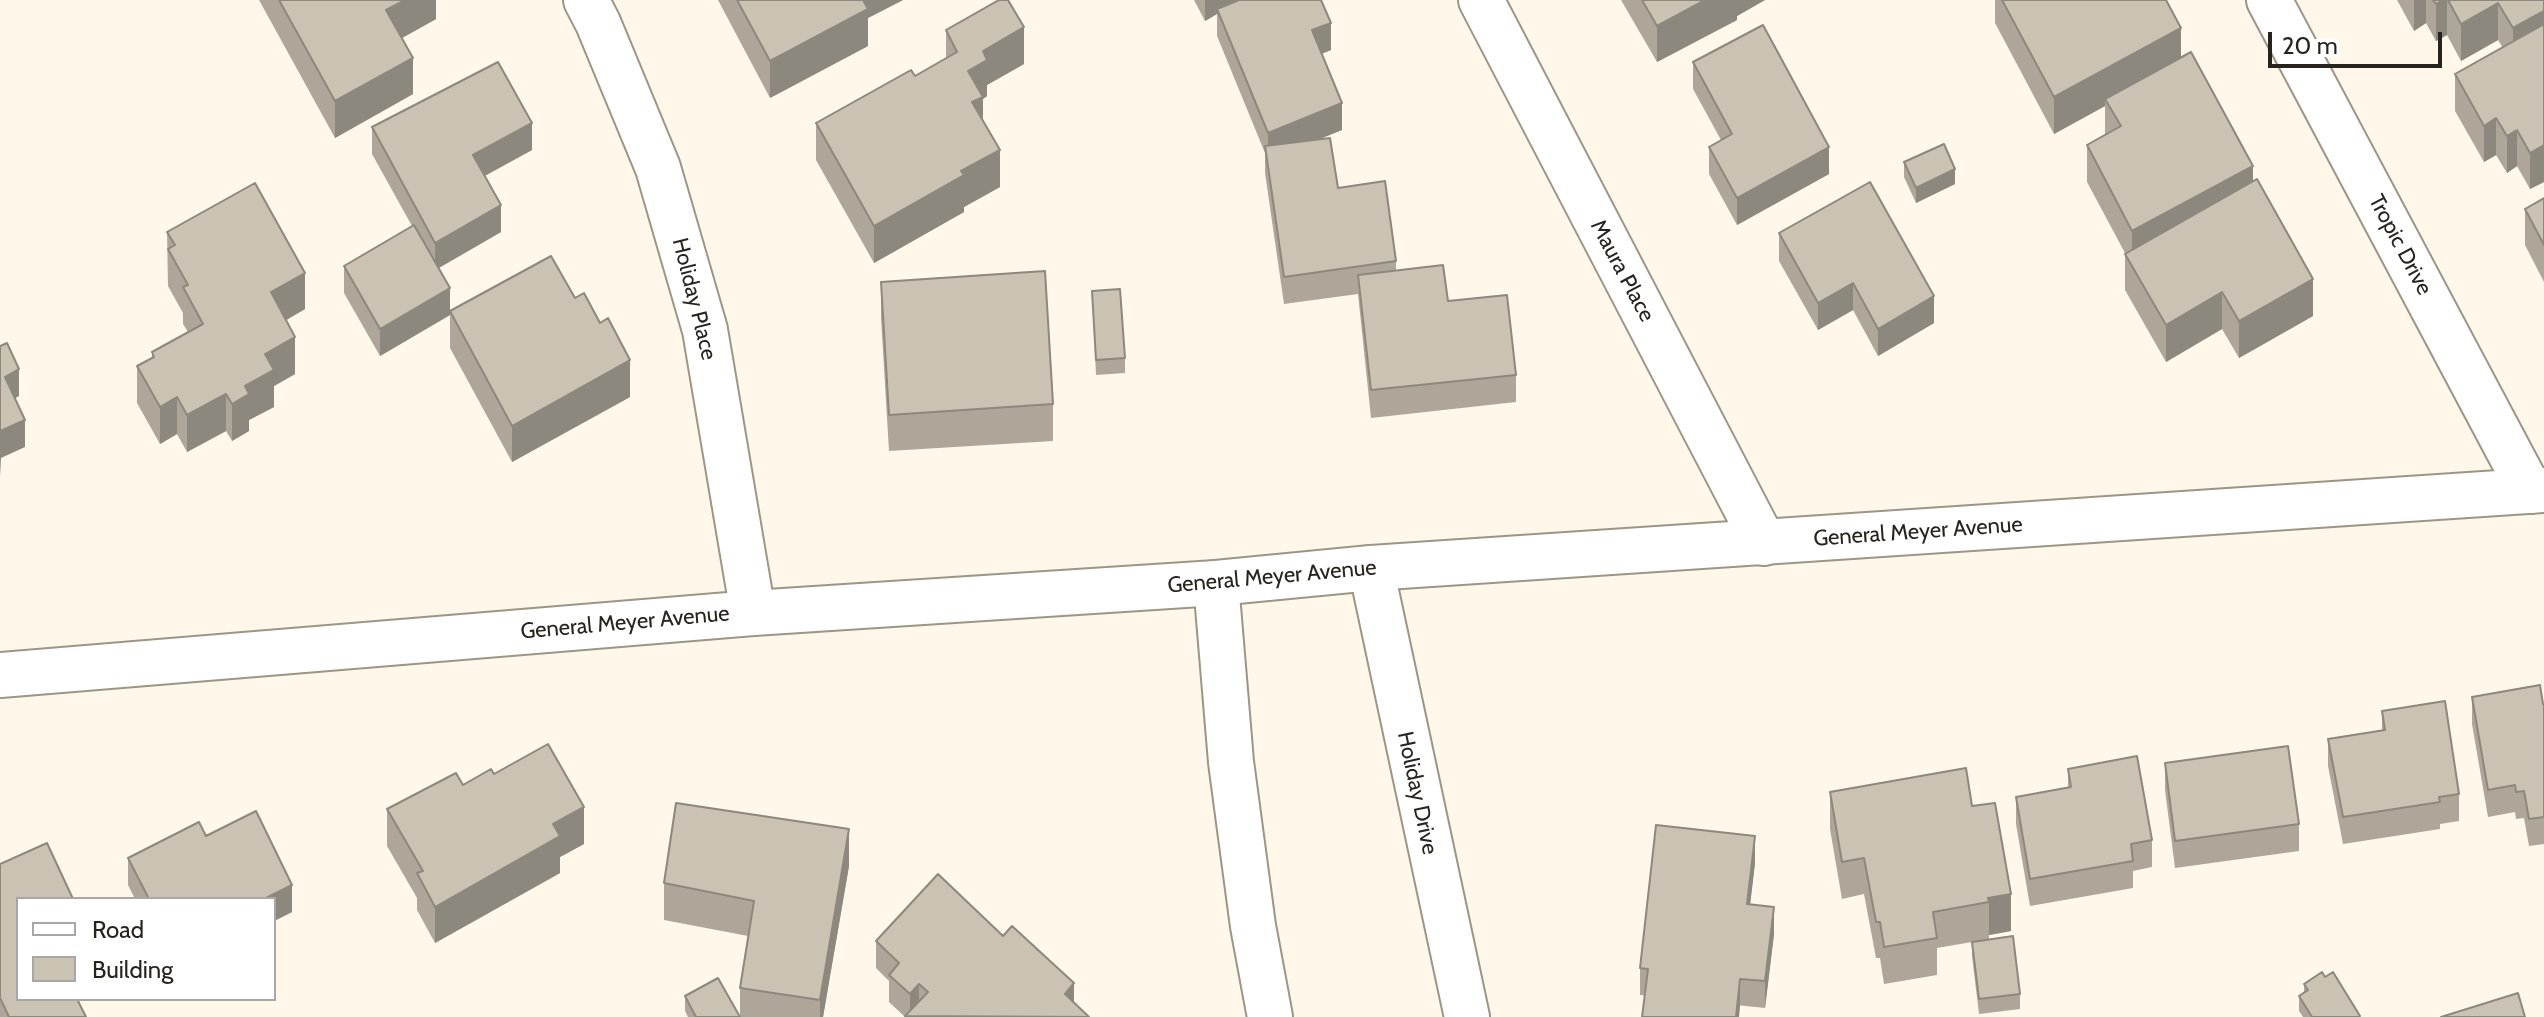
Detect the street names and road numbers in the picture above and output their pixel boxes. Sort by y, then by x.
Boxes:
street label: Tropic Drive [2363,190,2437,300]
street label: Maura Place [1584,216,1660,326]
street label: Holiday Place [666,235,722,363]
street label: General Meyer Avenue [1813,512,2023,552]
street label: General Meyer Avenue [1166,555,1378,599]
street label: General Meyer Avenue [519,601,731,645]
street label: Holiday Drive [1391,729,1443,857]

